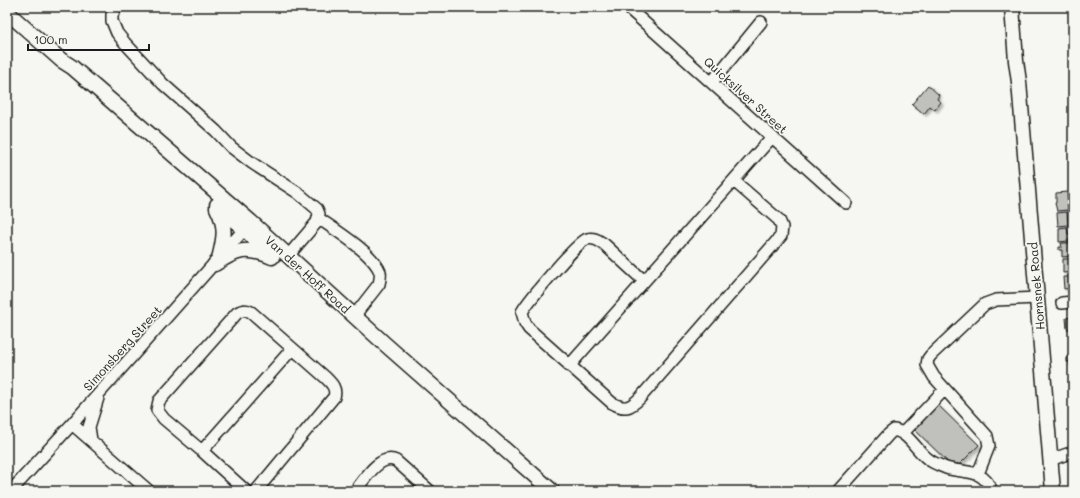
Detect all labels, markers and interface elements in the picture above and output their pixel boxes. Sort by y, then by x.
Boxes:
scale bar [28,26,149,52]
text: 100 m [34,31,68,47]
street label: Quicksilver Street [701,53,791,137]
street label: Van der Hoff Road [262,231,354,317]
street label: Hornsnek Road [1024,241,1048,331]
street label: Simonsberg Street [79,302,165,394]

